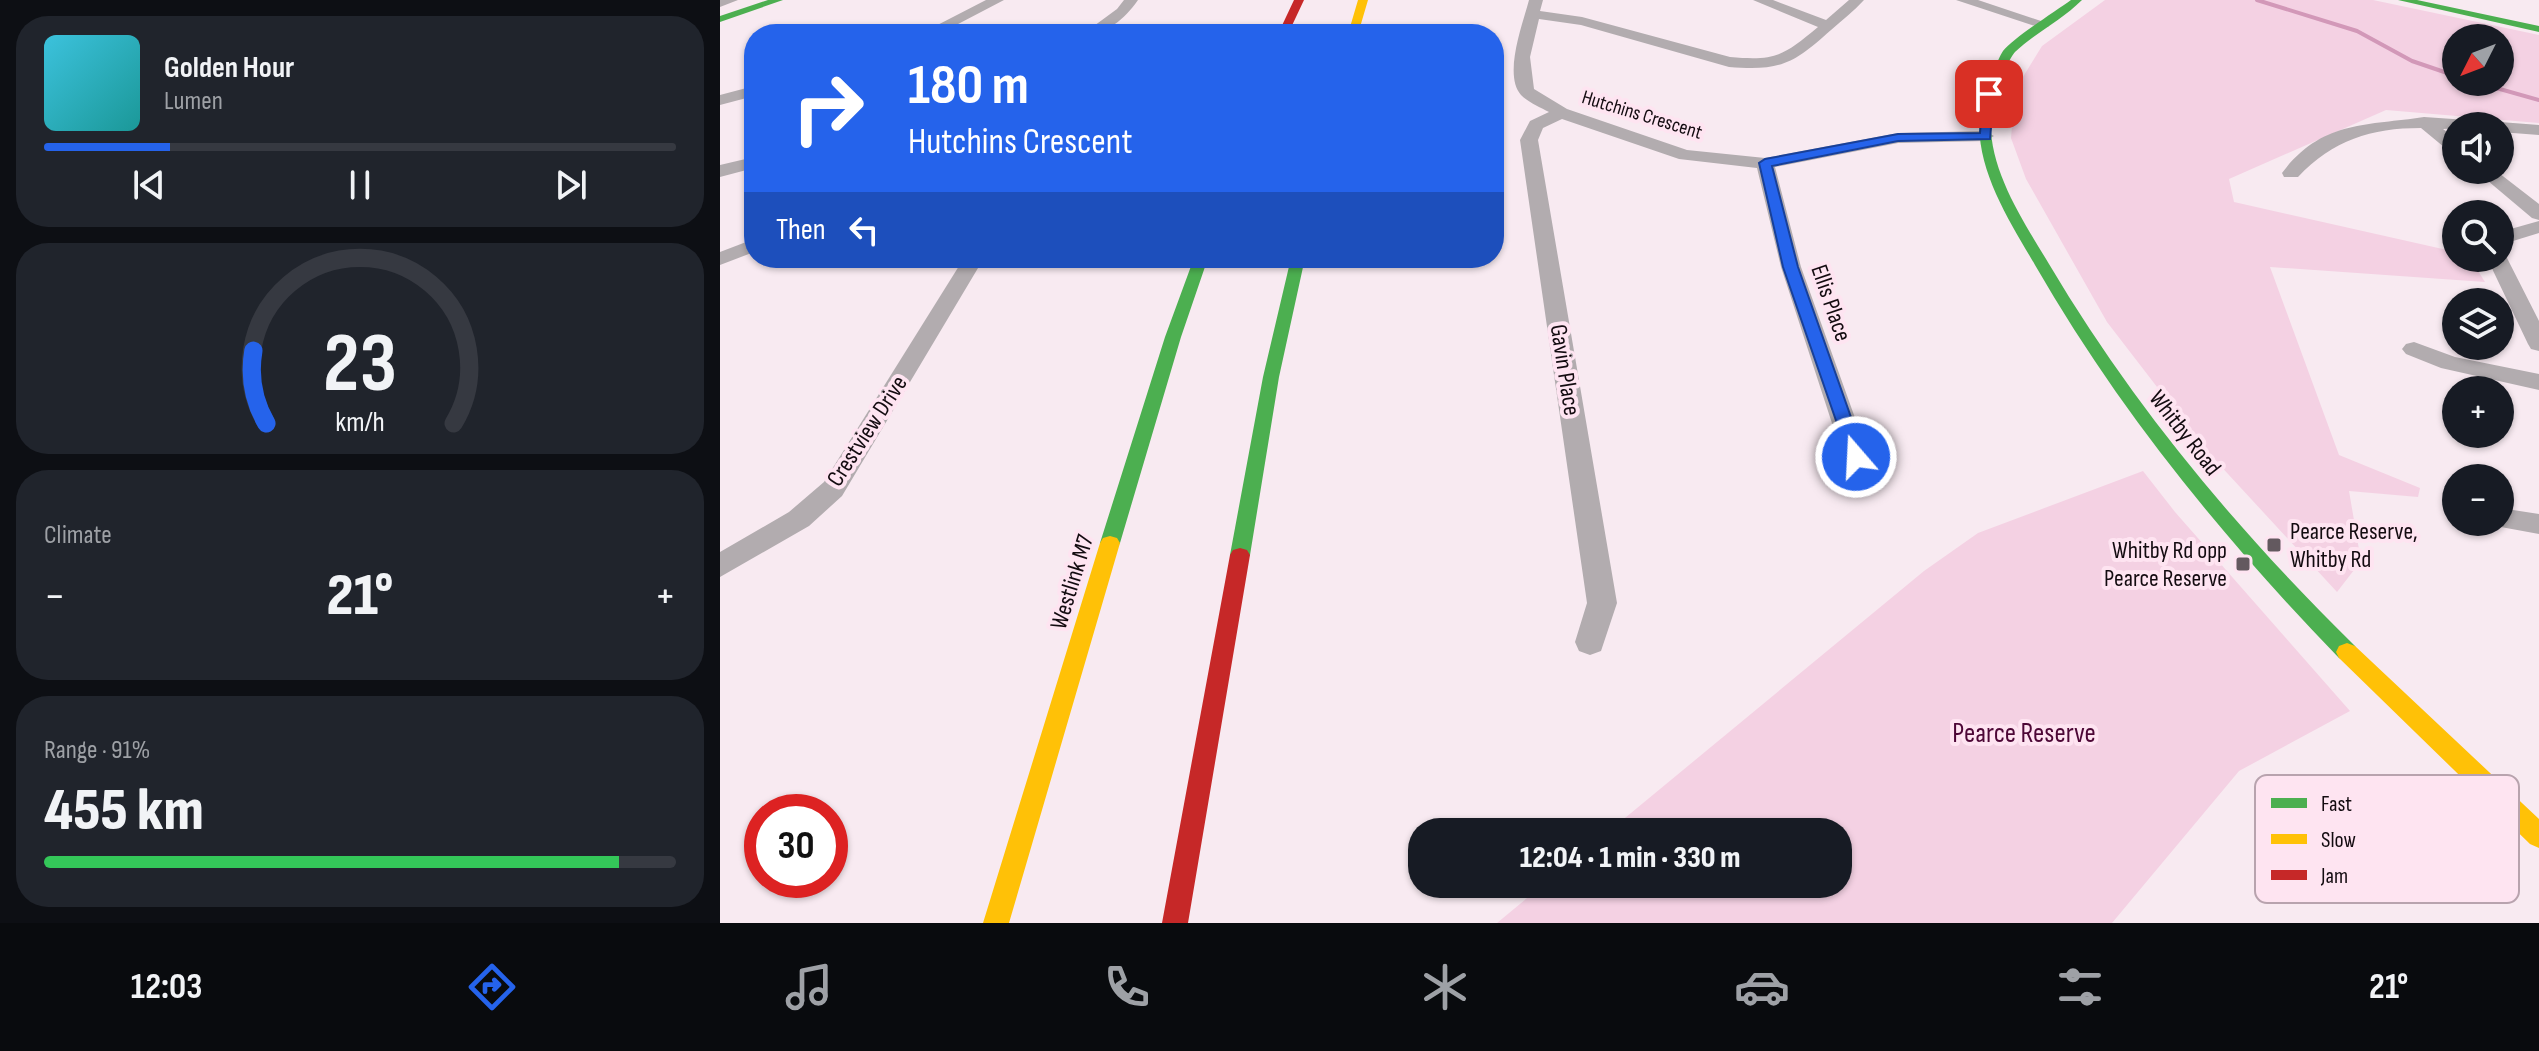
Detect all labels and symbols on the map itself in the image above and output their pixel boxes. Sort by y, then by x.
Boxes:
north arrow [2442,24,2514,96]
pin [1955,60,2023,128]
street label: Hutchins Crescent [1579,85,1705,145]
street label: Ellis Place [1804,261,1858,345]
street label: Gavin Place [1544,322,1586,418]
street label: Crestview Drive [820,370,914,492]
street label: Whitby Road [2143,384,2227,482]
position arrow [1814,415,1898,499]
place label: Pearce Reserve, Whitby Rd [2290,517,2418,574]
street label: Westlink M7 [1044,531,1100,633]
place label: Whitby Rd opp Pearce Reserve [2104,536,2227,593]
marker: Pearce Reserve, Whitby Rd [2265,536,2283,554]
marker: Whitby Rd opp Pearce Reserve [2234,555,2252,573]
park label: Pearce Reserve [1952,717,2096,750]
legend [2255,775,2519,903]
text: Fast [2321,791,2352,818]
speed limit sign: 30 [744,794,848,898]
text: Slow [2321,827,2356,854]
text: Jam [2320,863,2348,890]

